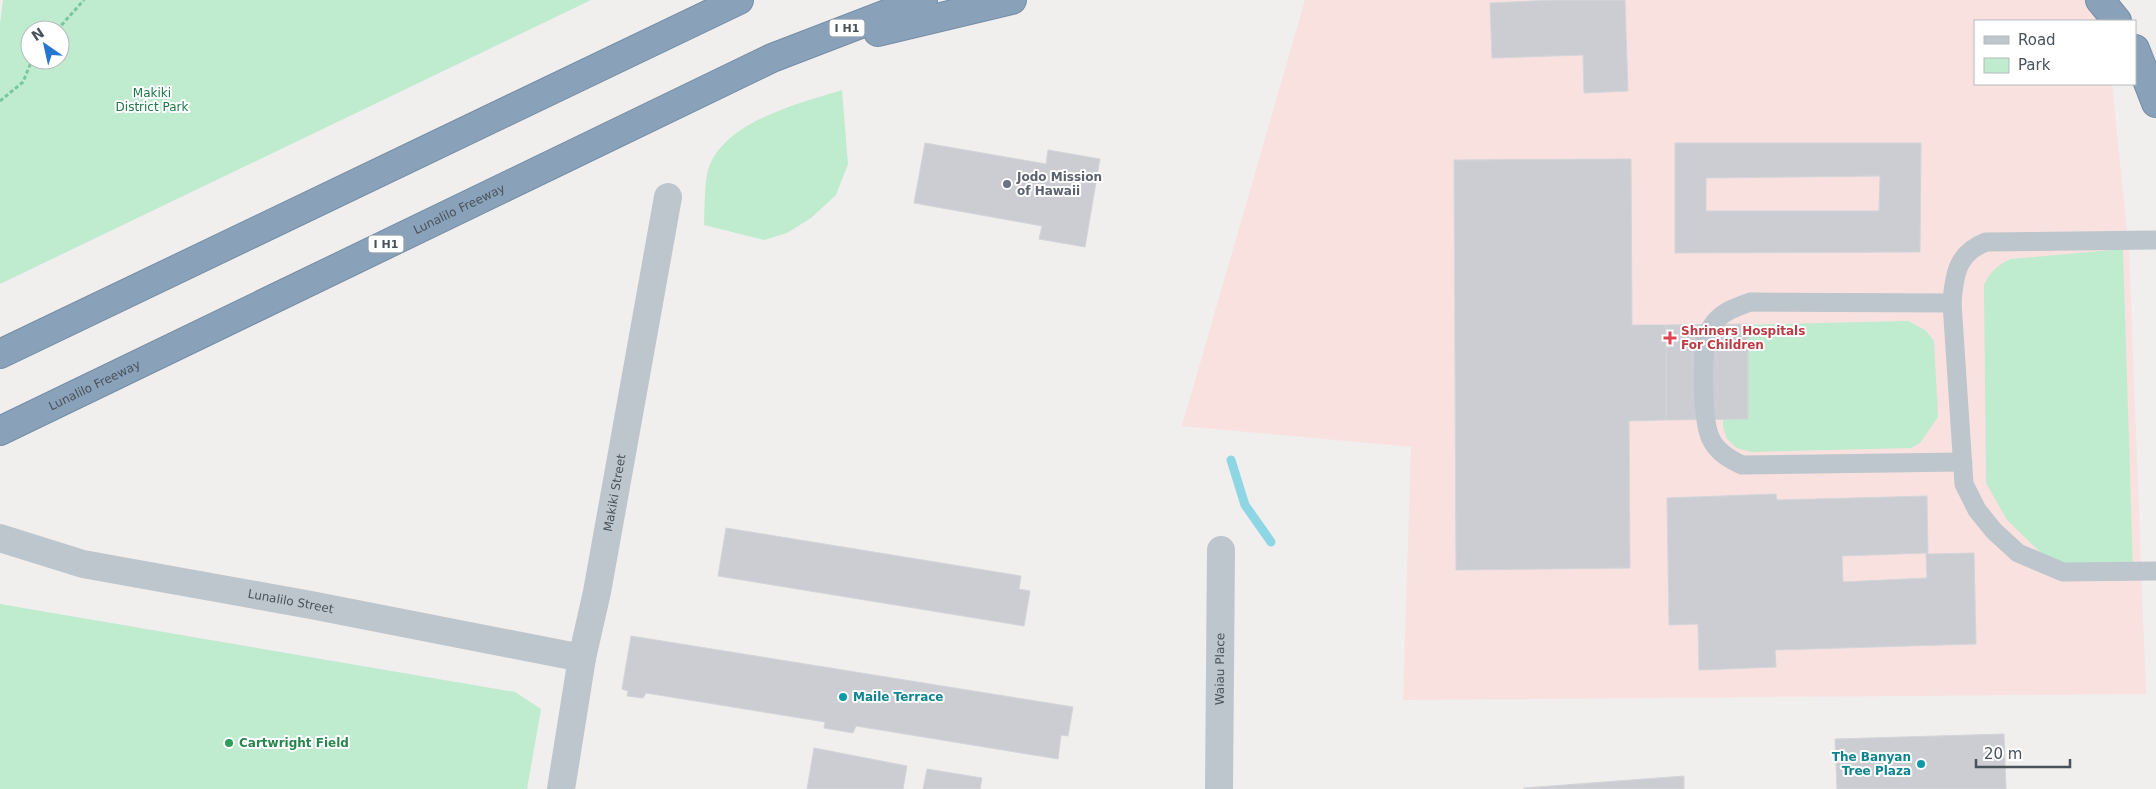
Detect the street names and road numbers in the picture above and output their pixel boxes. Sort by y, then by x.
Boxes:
road number: I H1 [830,19,864,36]
street label: Lunalilo Freeway [411,181,507,237]
road number: I H1 [368,235,404,252]
street label: Lunalilo Freeway [46,357,143,413]
street label: Makiki Street [601,453,629,533]
street label: Lunalilo Street [247,587,335,616]
street label: Waiau Place [1213,633,1227,705]

